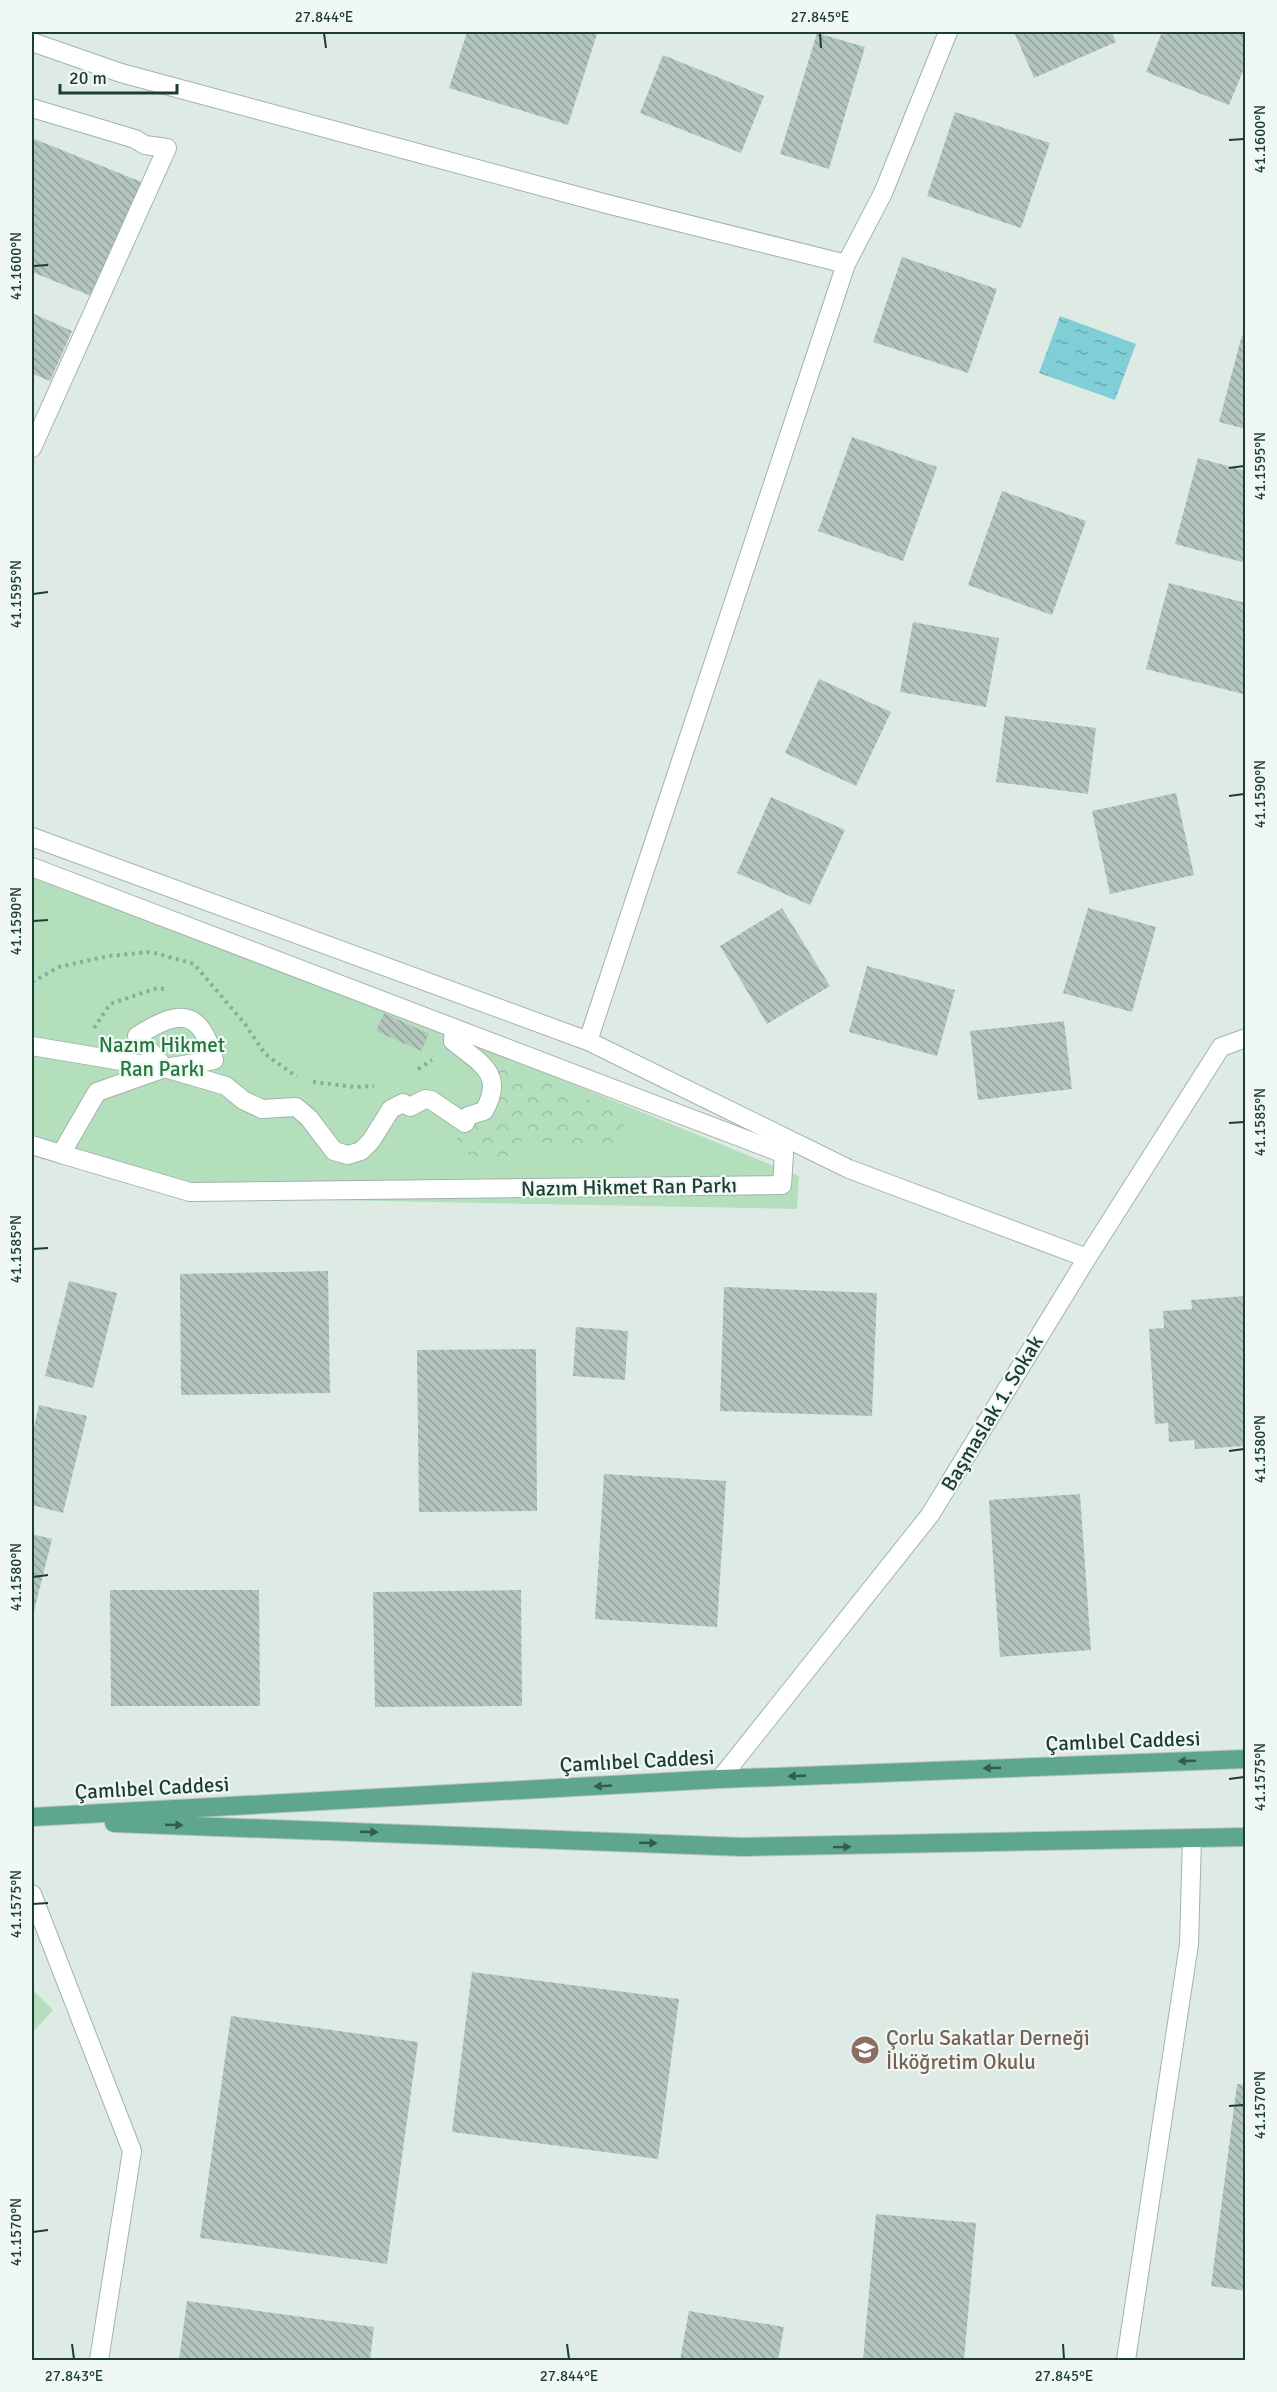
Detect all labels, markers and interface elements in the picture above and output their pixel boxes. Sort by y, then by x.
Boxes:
text: 27.844°E [295,8,353,26]
text: 27.845°E [791,8,849,26]
scale bar [60,57,177,95]
text: 20 m [69,67,107,89]
text: 41.1600°N [1251,105,1269,173]
text: 41.1600°N [7,232,25,300]
text: 41.1595°N [1251,432,1269,500]
text: 41.1595°N [7,560,25,628]
text: 41.1590°N [1251,760,1269,828]
text: 41.1590°N [7,887,25,955]
park label: Nazım Hikmet Ran Parkı [99,1032,225,1082]
text: 41.1585°N [1251,1088,1269,1156]
street label: Nazım Hikmet Ran Parkı [521,1172,737,1202]
text: 41.1585°N [7,1215,25,1283]
street label: Başmaslak 1. Sokak [935,1330,1049,1496]
text: 41.1580°N [1251,1415,1269,1483]
text: 41.1580°N [7,1543,25,1611]
street label: Çamlıbel Caddesi [1045,1725,1201,1757]
text: 41.1575°N [1251,1743,1269,1811]
street label: Çamlıbel Caddesi [559,1744,715,1778]
one-way arrow [1178,1757,1197,1766]
one-way arrow [983,1764,1002,1773]
street label: Çamlıbel Caddesi [74,1771,230,1805]
one-way arrow [788,1771,807,1780]
one-way arrow [593,1781,612,1790]
one-way arrow [164,1820,183,1830]
one-way arrow [359,1828,378,1837]
one-way arrow [638,1839,657,1848]
one-way arrow [833,1842,852,1851]
text: 41.1575°N [7,1870,25,1938]
place label: Çorlu Sakatlar Derneği İlköğretim Okulu [886,2025,1090,2075]
school or university icon: Çorlu Sakatlar Derneği İlköğretim Okulu [849,2034,881,2066]
text: 41.1570°N [1251,2071,1269,2139]
text: 41.1570°N [7,2198,25,2266]
text: 27.843°E [45,2367,103,2385]
text: 27.844°E [540,2367,598,2385]
text: 27.845°E [1035,2367,1093,2385]

